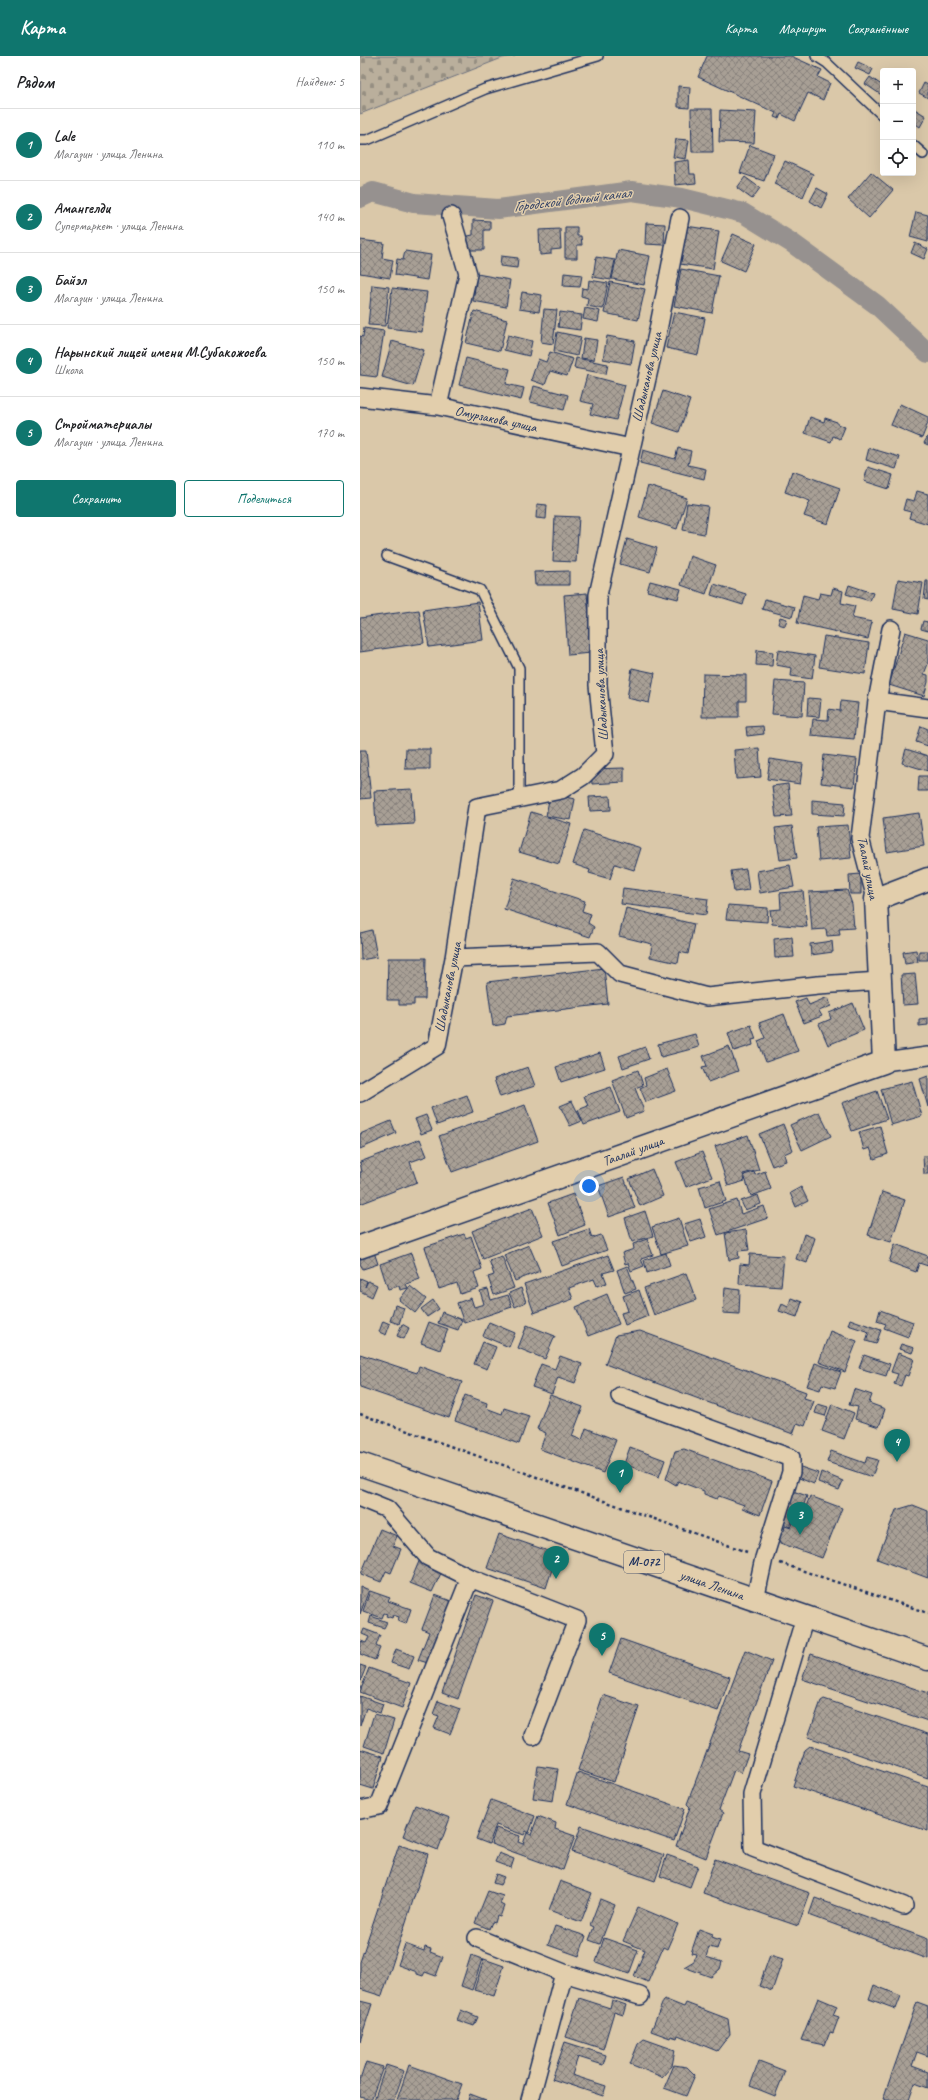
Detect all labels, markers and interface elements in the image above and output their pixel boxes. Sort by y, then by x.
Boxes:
text: Карта [20,16,65,40]
text: Карта [725,20,757,37]
text: Маршрут [779,20,825,37]
text: Сохранённые [847,20,908,37]
map controls [880,68,916,176]
button: + [880,68,916,104]
text: Рядом [16,72,54,93]
text: Найдено: 5 [296,74,344,90]
button: − [880,104,916,140]
text: Lale [54,127,75,146]
text: 1 [26,137,32,153]
text: 110 m [316,137,344,153]
button: locate [880,140,916,176]
text: Магазин · улица Ленина [54,146,162,162]
water label: Городской водный канал [513,183,634,217]
text: Амангелди [54,199,110,218]
text: 2 [26,209,32,225]
text: 140 m [316,209,344,225]
text: Супермаркет · улица Ленина [54,218,183,234]
text: Байэл [54,271,86,290]
text: 3 [26,281,32,297]
text: 150 m [316,281,344,297]
text: Магазин · улица Ленина [54,290,162,306]
street label: Шадыканова улица [628,329,666,424]
text: Нарынский лицей имени М.Субакожоева [54,343,266,362]
text: 4 [26,353,32,369]
text: 150 m [316,353,344,369]
text: Школа [54,362,83,378]
street label: Омурзакова улица [454,402,539,436]
text: Стройматериалы [54,415,151,434]
text: 5 [26,425,32,441]
text: 170 m [316,425,344,441]
text: Магазин · улица Ленина [54,434,162,450]
button: Сохранить [16,480,176,517]
button: Поделиться [184,480,344,517]
street label: Шадыканова улица [590,647,612,741]
street label: Таалай улица [854,835,883,902]
street label: Шадыканова улица [431,939,465,1034]
street label: Таалай улица [600,1132,667,1170]
your location [579,1176,599,1196]
pin: 4 [884,1429,910,1462]
pin: 1 [607,1460,633,1493]
pin: 3 [787,1502,813,1535]
pin: 2 [543,1546,569,1579]
road number: М-072 [624,1551,664,1573]
street label: улица Ленина [677,1566,747,1604]
pin: 5 [589,1623,615,1656]

